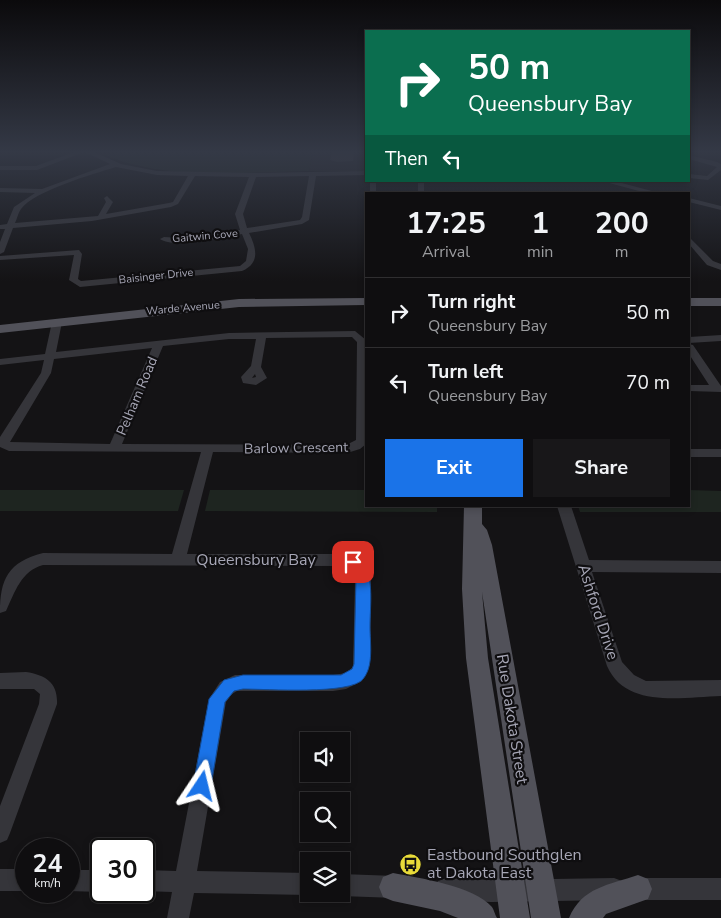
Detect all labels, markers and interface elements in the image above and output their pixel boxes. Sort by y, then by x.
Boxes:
text: 50 m [468,44,550,91]
icon: right [385,50,450,115]
text: Queensbury Bay [468,89,632,119]
icon: left [438,145,466,173]
text: Then [385,146,428,172]
text: 17:25 [406,203,486,244]
text: 1 [531,203,549,244]
text: 200 [595,203,649,244]
street label: Gaitwin Cove [172,226,239,246]
text: Arrival [422,241,470,263]
text: min [527,241,553,263]
text: m [615,241,629,263]
street label: Baisinger Drive [118,265,194,287]
text: Turn right [428,289,515,315]
street label: Warde Avenue [146,297,221,319]
icon: right [385,299,413,327]
text: 50 m [626,300,670,326]
text: Queensbury Bay [428,315,547,337]
street label: Pelham Road [112,354,162,438]
text: Turn left [428,359,503,385]
icon: left [385,369,413,397]
text: 70 m [626,370,670,396]
text: Queensbury Bay [428,385,547,407]
street label: Barlow Crescent [244,438,348,458]
button: Exit [385,439,523,497]
button: Share [533,439,670,497]
pin [332,541,374,583]
icon: arrive [339,548,367,576]
street label: Queensbury Bay [196,549,316,571]
street label: Ashford Drive [572,561,624,663]
street label: Rue Dakota Street [491,653,533,786]
map controls [300,732,350,902]
button: sound [300,732,350,782]
position arrow [175,759,227,811]
button: search [300,792,350,842]
speed limit sign: 30 [90,838,155,903]
place label: Eastbound Southglen at Dakota East [427,844,582,884]
text: 24 [32,847,63,881]
button: layers [300,852,350,902]
bus stop icon: Eastbound Southglen at Dakota East [399,852,423,876]
text: km/h [34,875,61,891]

